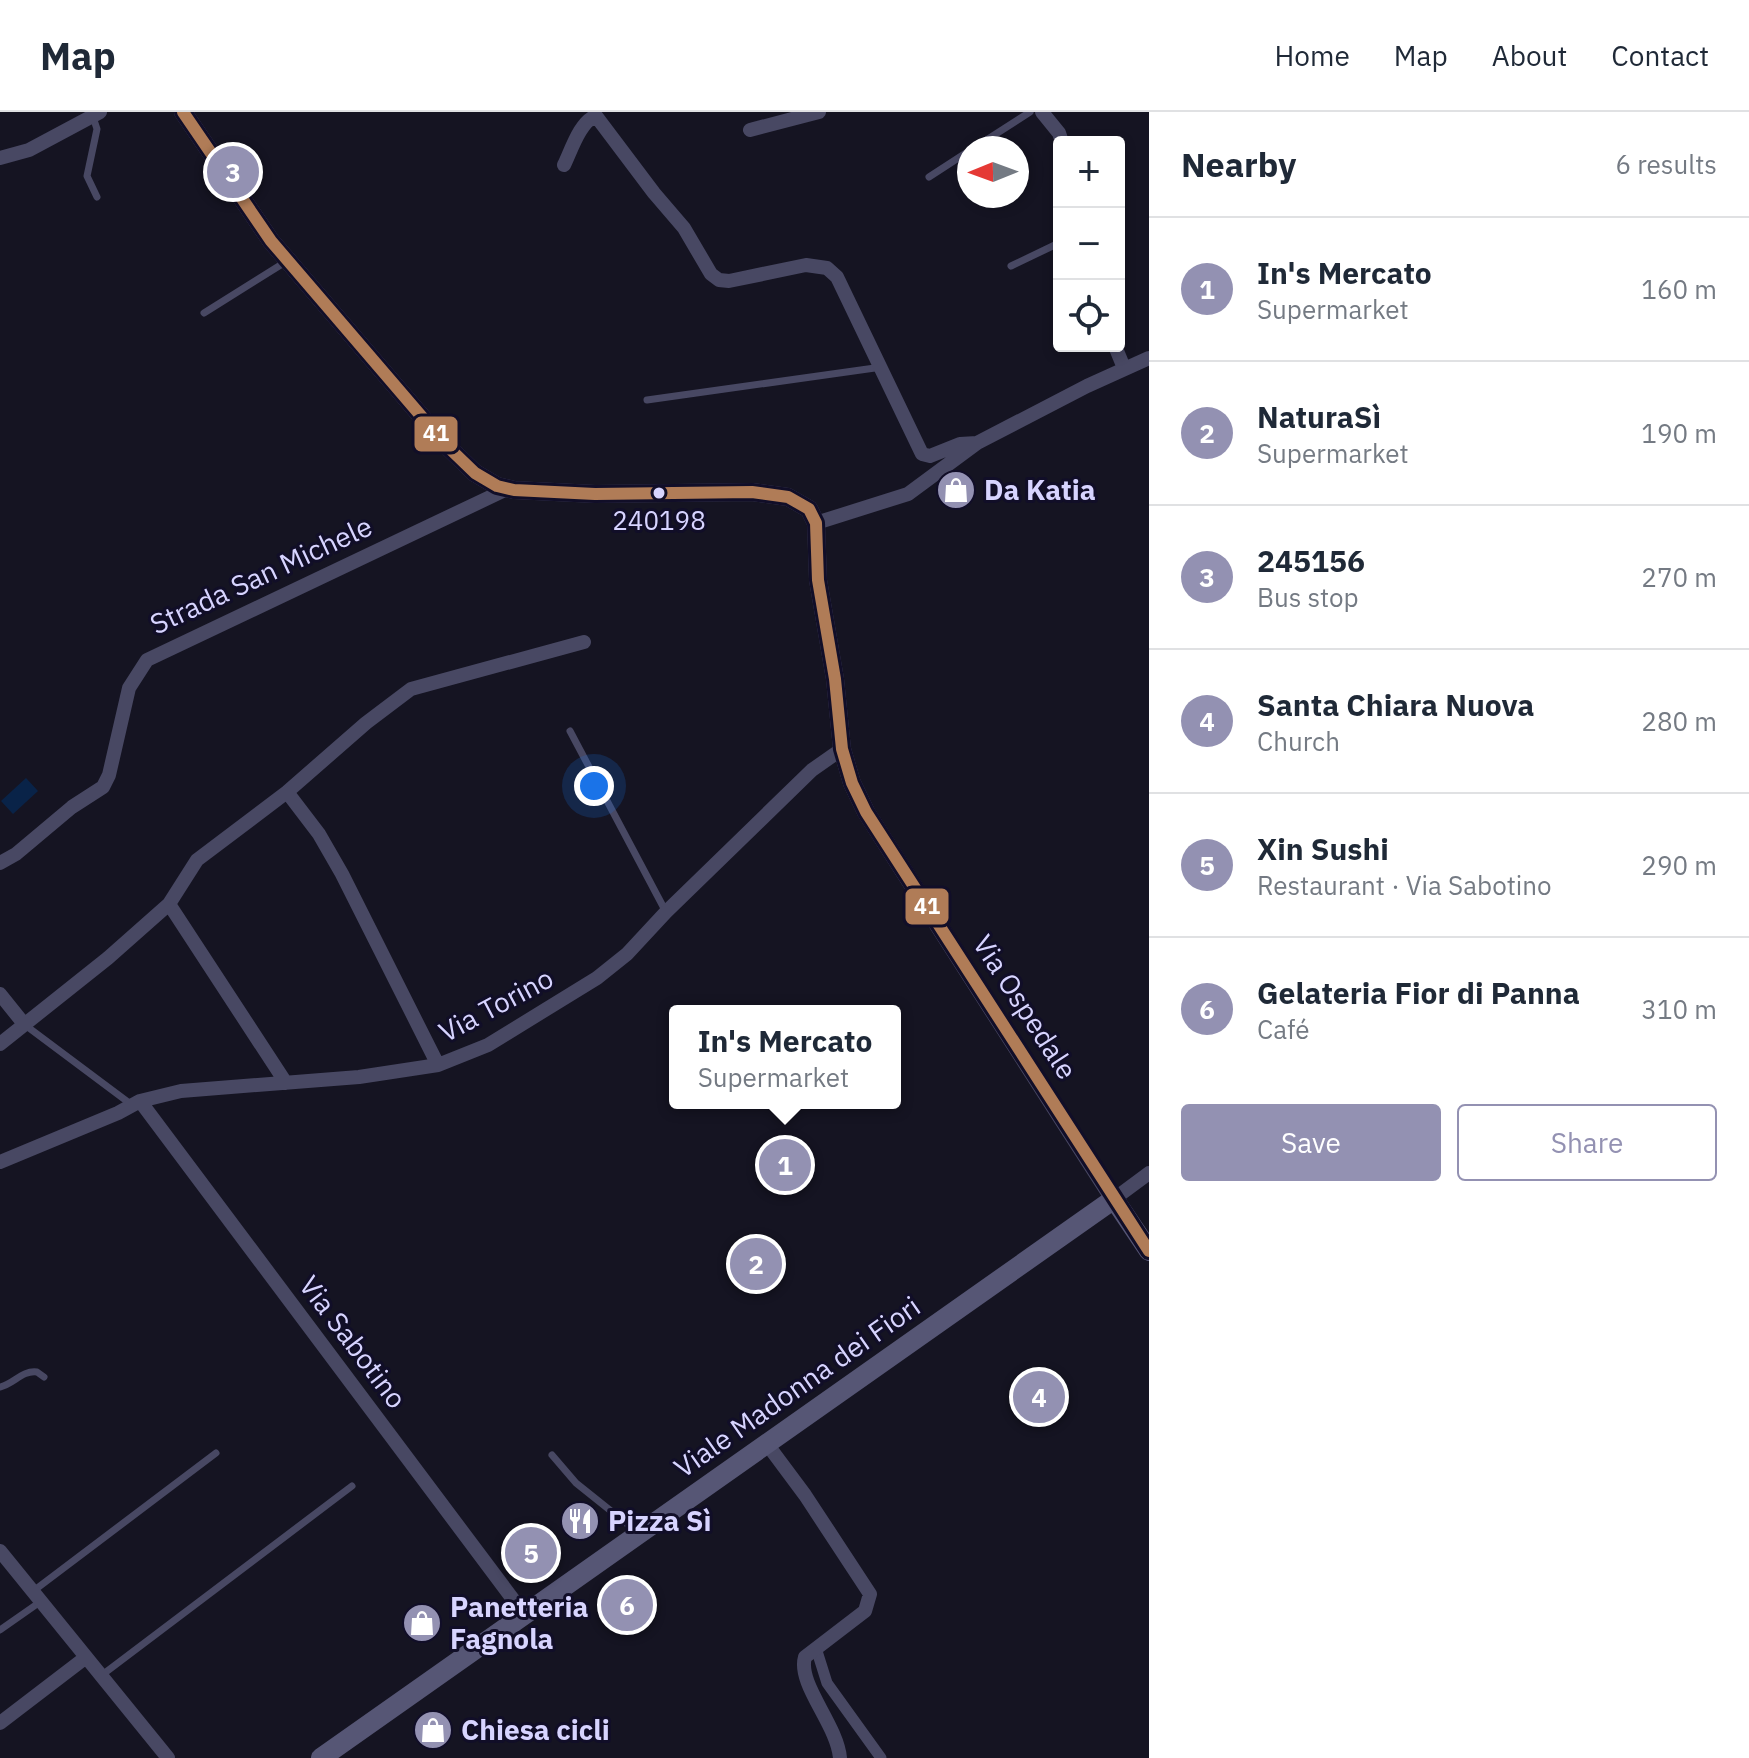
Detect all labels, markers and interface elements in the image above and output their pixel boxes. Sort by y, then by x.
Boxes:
text: Map [40,31,116,80]
text: Home [1274,37,1350,74]
text: Map [1394,37,1448,74]
text: About [1492,37,1567,74]
text: Contact [1611,37,1709,74]
north arrow [957,136,1029,208]
map controls [1053,136,1125,352]
button: + [1053,136,1125,208]
pin: 3 [207,142,259,202]
text: Nearby [1181,142,1296,186]
text: 6 results [1615,147,1717,181]
button: − [1053,208,1125,280]
text: In's Mercato [1257,253,1432,292]
text: 1 [1199,272,1215,306]
text: 160 m [1641,272,1717,306]
button: locate [1053,280,1125,352]
text: Supermarket [1257,292,1409,326]
text: NaturaSì [1257,397,1381,436]
line badge: 41 [413,415,459,453]
text: 2 [1199,416,1215,450]
text: 190 m [1641,416,1717,450]
text: 41 [423,418,449,447]
text: Supermarket [1257,436,1409,470]
shop icon: Da Katia [935,469,977,511]
place label: Da Katia [984,471,1096,508]
marker: 240198 [651,485,667,501]
place label: 240198 [612,503,706,537]
street label: Strada San Michele [144,507,378,642]
text: 245156 [1257,541,1365,580]
text: 3 [1199,560,1215,594]
text: 270 m [1641,560,1717,594]
text: Bus stop [1257,580,1359,614]
text: Santa Chiara Nuova [1257,685,1534,724]
text: 4 [1199,704,1215,738]
text: 280 m [1641,704,1717,738]
text: Church [1257,724,1340,758]
your location [574,766,614,806]
text: Xin Sushi [1257,829,1389,868]
text: 5 [1199,848,1215,882]
text: 290 m [1641,848,1717,882]
text: Restaurant · Via Sabotino [1257,868,1552,902]
line badge: 41 [904,887,950,926]
text: 41 [914,891,940,920]
street label: Via Ospedale [965,928,1086,1086]
street label: Via Torino [432,959,559,1050]
text: Gelateria Fior di Panna [1257,973,1580,1012]
text: 6 [1199,992,1215,1026]
text: 310 m [1641,992,1717,1026]
popup [669,1005,901,1109]
text: Café [1257,1012,1310,1046]
text: In's Mercato [698,1021,872,1060]
text: Supermarket [698,1060,849,1094]
button: Save [1181,1104,1441,1181]
button: Share [1457,1104,1717,1181]
pin: 1 [759,1135,811,1195]
pin: 2 [730,1234,782,1294]
street label: Via Sabotino [291,1268,415,1416]
street label: Viale Madonna dei Fiori [666,1288,927,1486]
pin: 4 [1013,1367,1065,1427]
restaurant icon: Pizza Sì [559,1500,601,1542]
place label: Pizza Sì [608,1502,711,1539]
pin: 5 [505,1523,557,1583]
pin: 6 [601,1575,653,1635]
place label: Panetteria Fagnola [450,1588,589,1657]
shop icon: Panetteria Fagnola [401,1602,443,1644]
shop icon: Chiesa cicli [412,1709,454,1751]
place label: Chiesa cicli [461,1711,610,1748]

